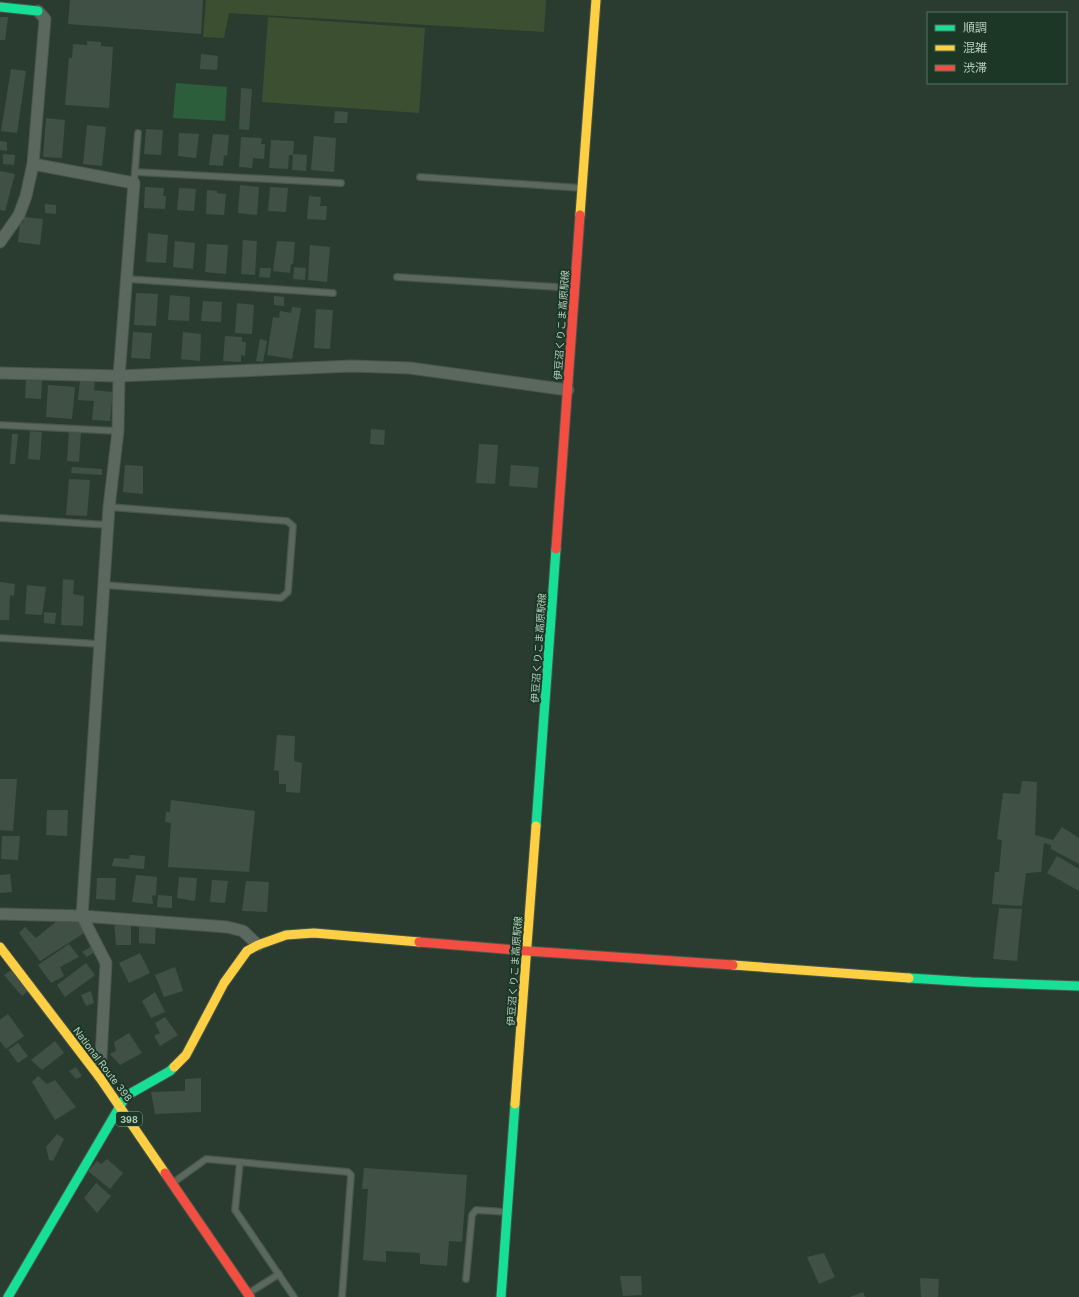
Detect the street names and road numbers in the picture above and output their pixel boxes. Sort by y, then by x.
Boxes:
street label: 伊豆沼くりこま高原駅線 [551,270,571,380]
street label: 伊豆沼くりこま高原駅線 [528,593,548,703]
street label: 伊豆沼くりこま高原駅線 [504,916,524,1026]
street label: National Route 398 [71,1024,135,1104]
road number: 398 [116,1112,142,1126]

